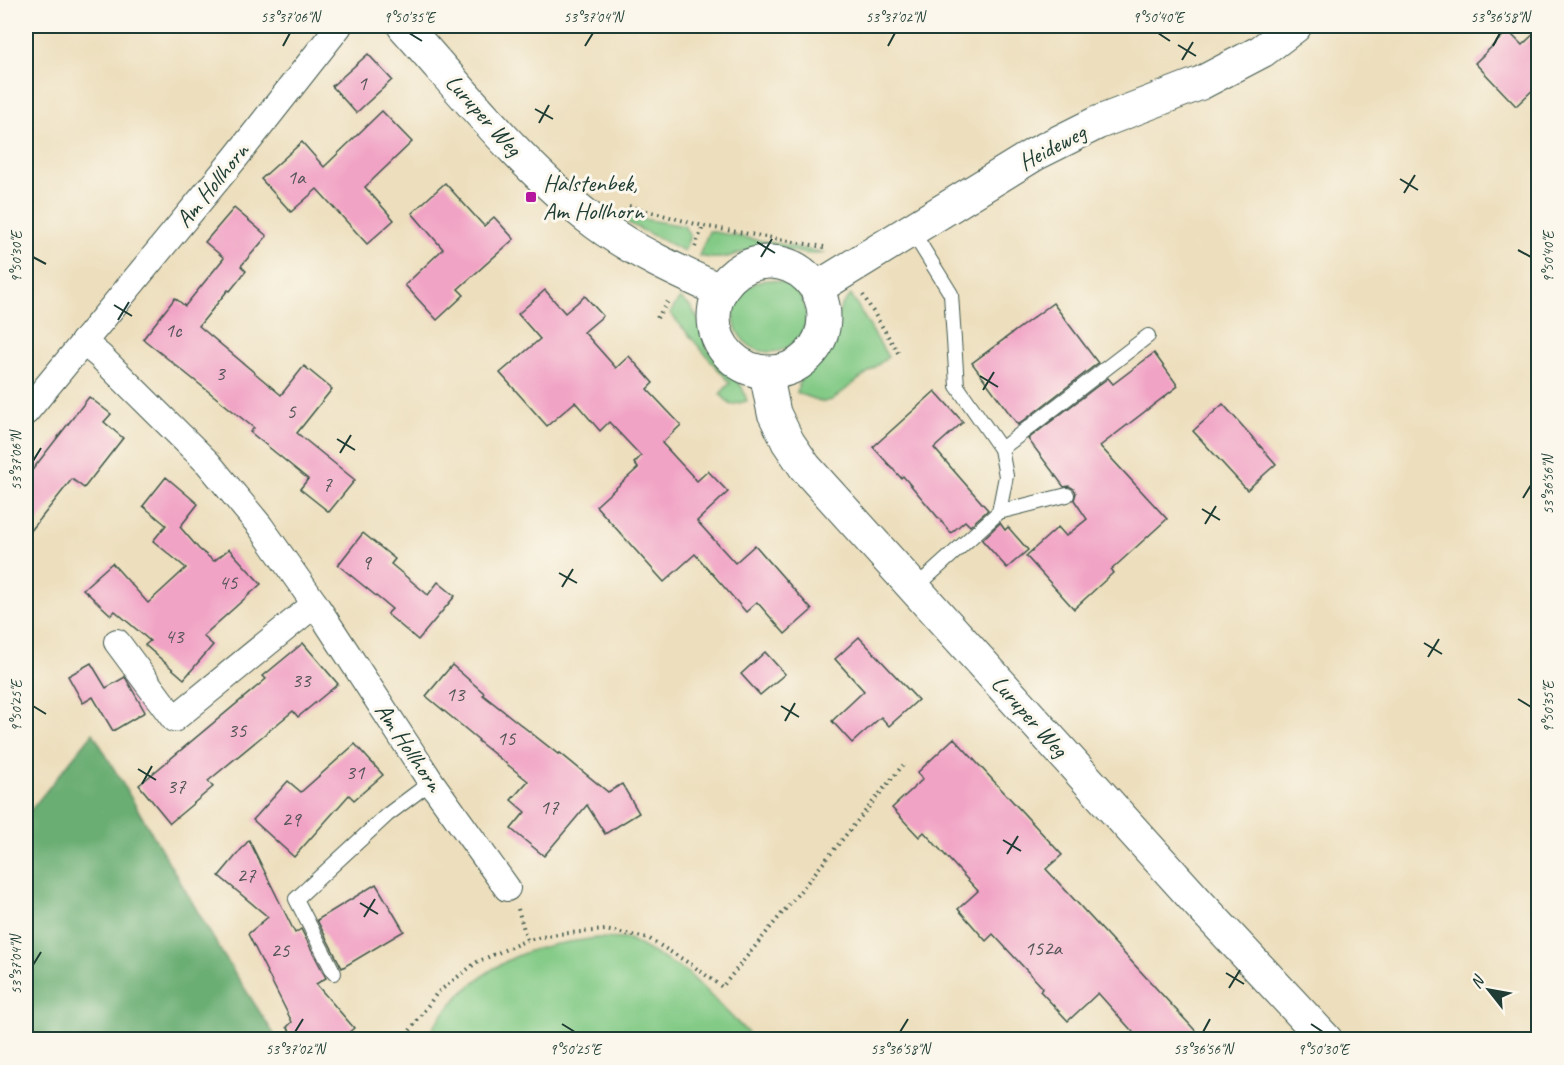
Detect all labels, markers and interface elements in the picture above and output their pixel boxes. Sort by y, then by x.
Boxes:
text: 53°37'06"N [260,8,323,27]
text: 9°50'35"E [383,8,437,27]
text: 53°37'04"N [563,8,626,27]
text: 53°37'02"N [865,8,928,27]
text: 9°50'40"E [1132,8,1186,27]
text: 53°36'58"N [1470,8,1533,27]
street label: Luruper Weg [439,67,530,164]
house number: 1 [357,70,368,96]
street label: Heideweg [1013,116,1092,177]
street label: Am Hollhorn [169,136,256,233]
house number: 1a [287,164,307,190]
place label: Halstenbek, Am Hollhorn [543,168,645,226]
marker: Halstenbek, Am Hollhorn [524,190,538,204]
text: 9°50'30"E [7,229,26,283]
text: 9°50'40"E [1539,229,1558,283]
house number: 1c [165,317,183,343]
house number: 3 [215,360,226,386]
house number: 5 [286,398,297,424]
text: 53°37'06"N [7,428,26,491]
text: 53°36'56"N [1539,452,1558,515]
house number: 7 [322,471,333,497]
house number: 9 [361,549,372,575]
house number: 45 [219,569,239,595]
house number: 43 [165,623,185,649]
house number: 33 [292,667,312,693]
street label: Luruper Weg [985,668,1076,765]
text: 9°50'25"E [7,678,26,732]
text: 9°50'35"E [1539,679,1558,733]
house number: 13 [446,681,466,707]
street label: Am Hollhorn [368,697,450,798]
house number: 35 [228,717,248,743]
house number: 15 [497,725,517,751]
house number: 31 [346,759,366,785]
house number: 37 [167,773,187,799]
house number: 17 [540,794,560,820]
house number: 29 [282,806,302,832]
house number: 27 [237,862,257,888]
text: 53°37'04"N [7,932,26,995]
house number: 152a [1024,935,1064,961]
house number: 25 [271,937,291,963]
north arrow [1459,960,1519,1020]
text: N [1466,971,1490,992]
text: 53°37'02"N [265,1040,328,1059]
text: 9°50'25"E [549,1040,603,1059]
text: 53°36'58"N [870,1040,933,1059]
text: 53°36'56"N [1173,1040,1236,1059]
text: 9°50'30"E [1297,1040,1351,1059]

